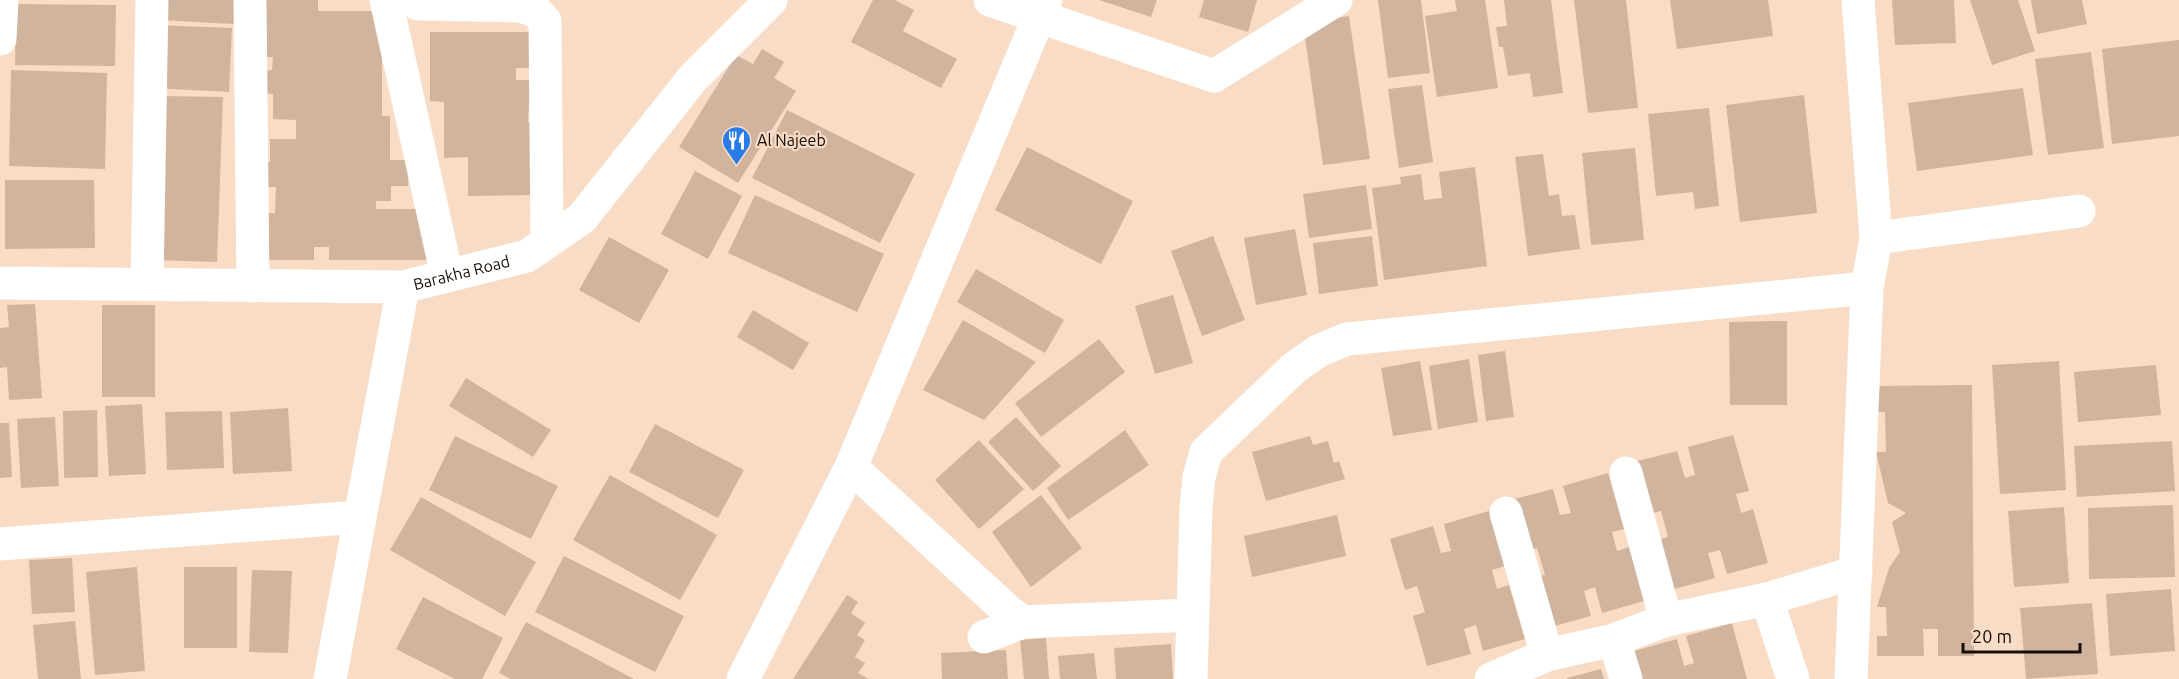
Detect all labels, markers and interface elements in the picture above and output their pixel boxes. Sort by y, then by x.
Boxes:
restaurant icon: Al Najeeb [720,124,752,166]
place label: Al Najeeb [757,131,826,149]
street label: Barakha Road [411,252,512,293]
scale bar [1963,616,2080,654]
text: 20 m [1972,626,2012,646]

